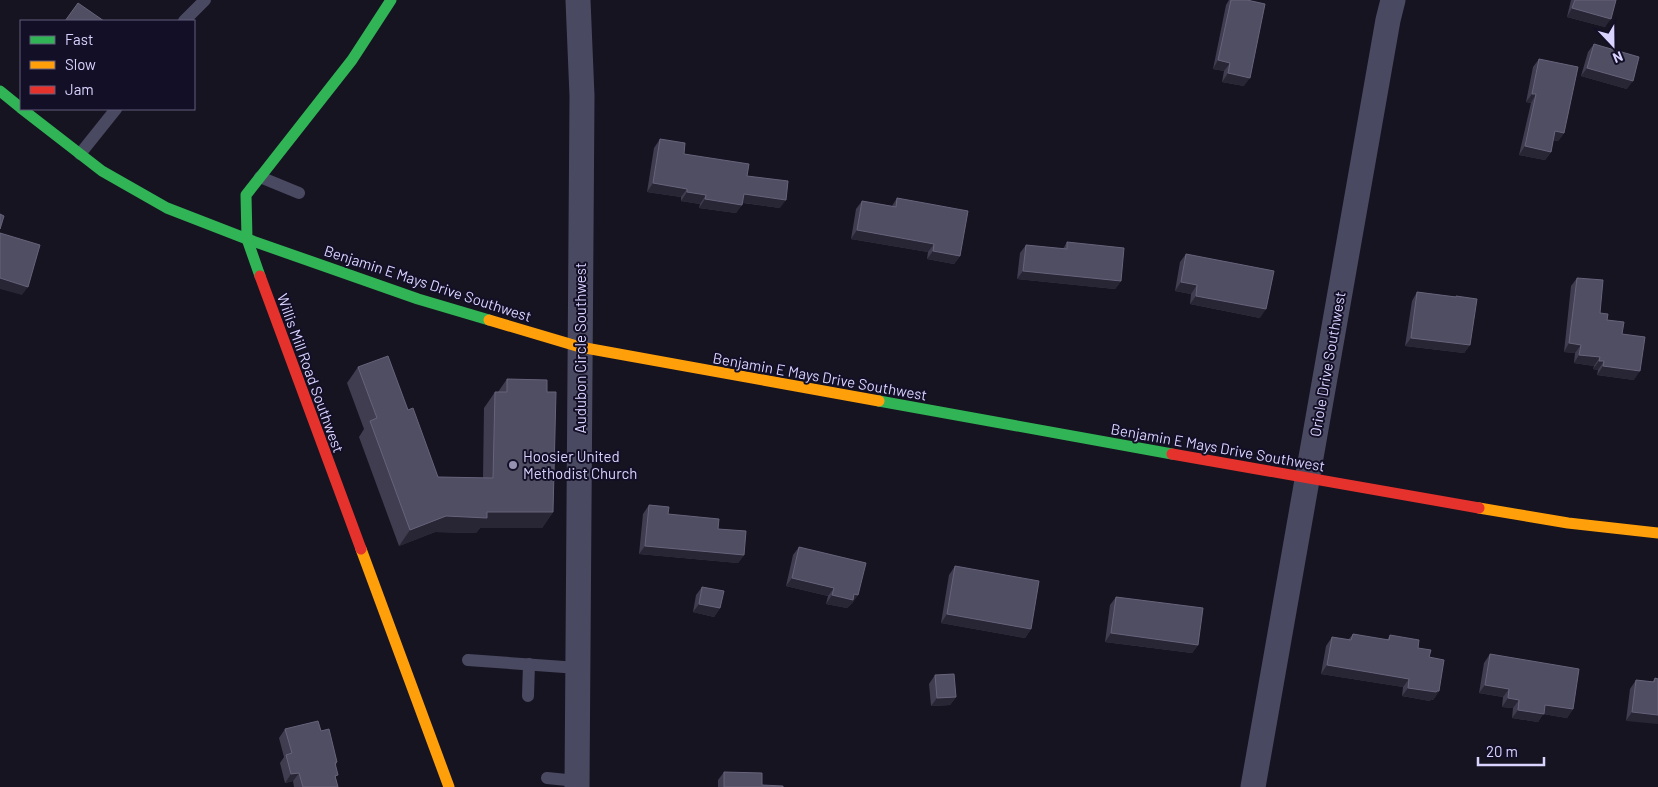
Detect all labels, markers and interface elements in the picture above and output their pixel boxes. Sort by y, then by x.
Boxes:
legend [20,20,195,110]
north arrow [1588,20,1638,70]
text: Fast [65,30,93,48]
text: N [1611,48,1626,67]
text: Slow [65,55,96,73]
text: Jam [65,80,94,98]
street label: Benjamin E Mays Drive Southwest [322,241,534,325]
street label: Audubon Circle Southwest [571,263,589,433]
street label: Oriole Drive Southwest [1305,290,1349,438]
street label: Willis Mill Road Southwest [274,291,348,455]
street label: Benjamin E Mays Drive Southwest [712,348,928,404]
street label: Benjamin E Mays Drive Southwest [1110,419,1326,475]
place label: Hoosier United Methodist Church [523,447,637,482]
marker: Hoosier United Methodist Church [507,459,519,471]
scale bar [1478,734,1544,766]
text: 20 m [1486,742,1518,760]

